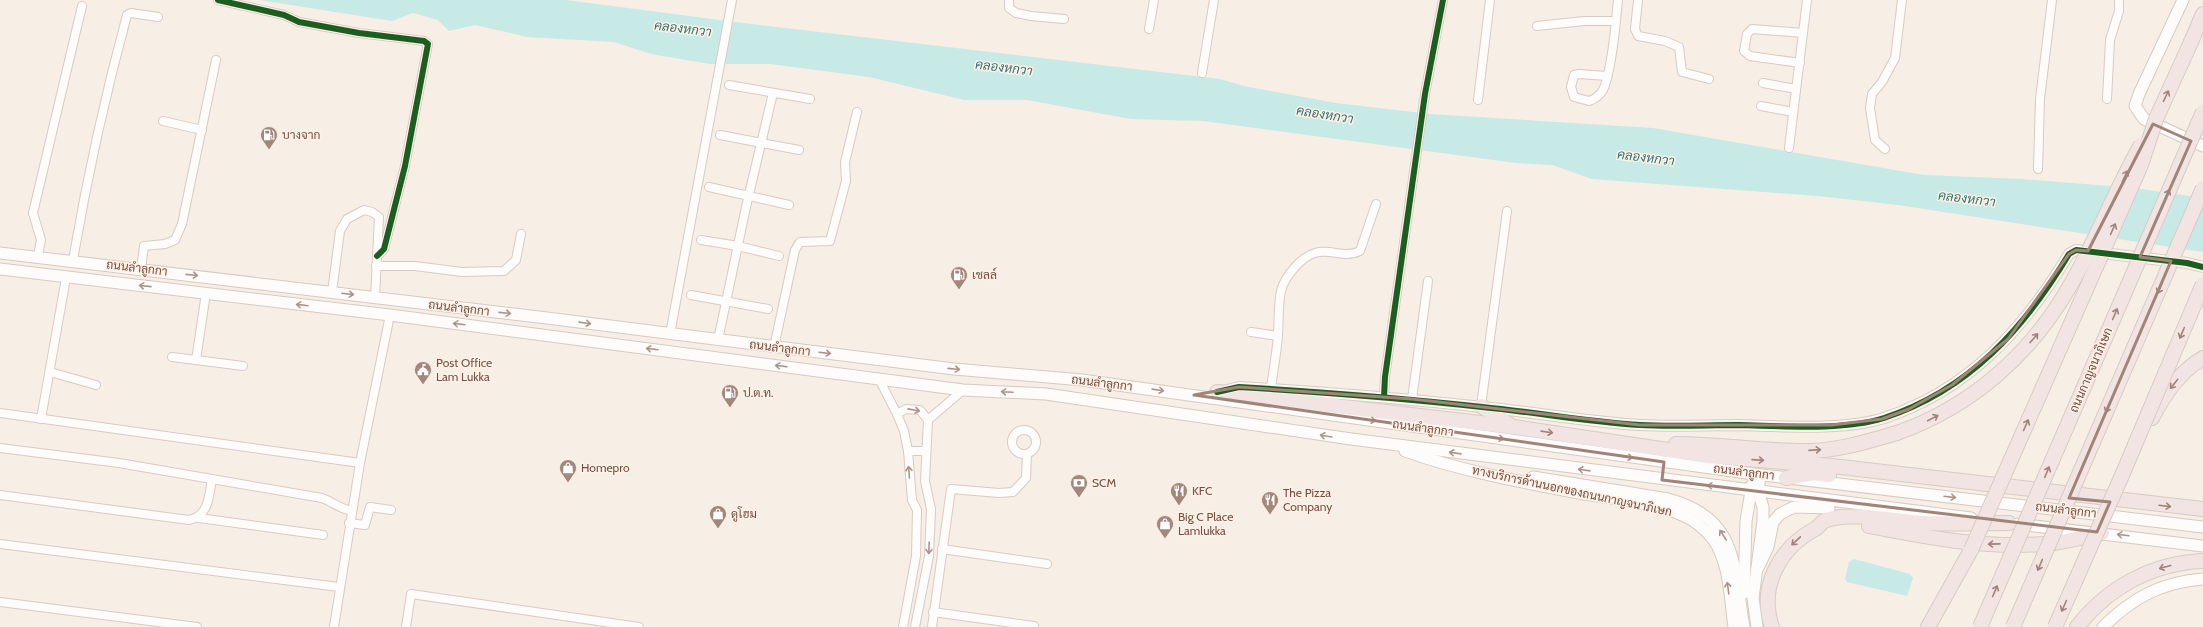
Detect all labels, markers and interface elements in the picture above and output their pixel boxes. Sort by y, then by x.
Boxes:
water label: คลองหกวา [653,17,713,39]
water label: คลองหกวา [974,56,1034,78]
one-way arrow [2163,90,2170,102]
water label: คลองหกวา [1295,102,1355,126]
fuel station icon: บางจาก [259,125,279,150]
place label: บางจาก [282,127,321,142]
water label: คลองหกวา [1616,146,1676,168]
one-way arrow [2122,170,2129,182]
water label: คลองหกวา [1937,187,1997,209]
one-way arrow [2164,189,2171,201]
one-way arrow [2110,224,2117,236]
street label: ถนนลำลูกกา [105,256,169,280]
fuel station icon: เชลล์ [949,265,969,290]
place label: เชลล์ [972,267,997,282]
one-way arrow [185,271,198,279]
one-way arrow [139,282,152,290]
one-way arrow [2155,282,2163,294]
one-way arrow [342,290,355,298]
street label: ถนนลำลูกกา [427,296,491,320]
one-way arrow [296,301,309,308]
one-way arrow [498,309,511,317]
one-way arrow [2112,309,2120,321]
one-way arrow [578,319,591,327]
one-way arrow [453,320,466,328]
street label: ถนนกาญจนาภิเษก [2066,325,2115,415]
one-way arrow [2178,326,2186,338]
one-way arrow [2030,332,2039,343]
street label: ถนนลำลูกกา [748,336,812,360]
one-way arrow [646,345,659,353]
one-way arrow [818,349,831,357]
place label: Post Office Lam Lukka [436,355,492,384]
public building icon: Post Office Lam Lukka [413,360,433,385]
one-way arrow [775,362,788,370]
one-way arrow [947,365,960,373]
street label: ถนนลำลูกกา [1070,371,1134,395]
one-way arrow [2170,378,2178,389]
fuel station icon: ป.ต.ท. [720,383,740,408]
place label: ป.ต.ท. [743,385,774,400]
one-way arrow [1151,386,1164,394]
one-way arrow [1001,388,1014,396]
one-way arrow [2104,401,2111,413]
one-way arrow [907,406,920,414]
one-way arrow [1927,414,1939,421]
one-way arrow [1363,416,1376,424]
street label: ถนนลำลูกกา [1391,416,1455,440]
one-way arrow [2023,419,2031,431]
one-way arrow [1540,428,1553,436]
one-way arrow [1320,432,1333,440]
one-way arrow [1491,434,1504,442]
one-way arrow [1808,447,1821,454]
one-way arrow [1449,449,1462,457]
one-way arrow [1620,453,1633,461]
one-way arrow [1751,457,1764,464]
shop icon: Homepro [558,458,578,483]
place label: Homepro [581,460,630,475]
street label: ถนนลำลูกกา [1712,460,1776,484]
street label: ทางบริการด้านนอกของถนนกาญจนาภิเษก [1471,462,1674,519]
one-way arrow [906,466,913,479]
one-way arrow [1578,466,1591,474]
one-way arrow [2044,466,2051,478]
bank icon: SCM [1069,473,1089,498]
place label: SCM [1092,475,1116,490]
restaurant icon: KFC [1169,481,1189,506]
place label: KFC [1192,483,1212,498]
one-way arrow [1707,483,1720,490]
place label: The Pizza Company [1283,485,1332,514]
restaurant icon: The Pizza Company [1260,490,1280,515]
one-way arrow [1943,493,1956,501]
street label: ถนนลำลูกกา [2034,498,2098,522]
one-way arrow [2158,502,2171,510]
shop icon: ดูโฮม [708,504,728,529]
place label: ดูโฮม [731,506,757,522]
place label: Big C Place Lamlukka [1178,509,1233,538]
shop icon: Big C Place Lamlukka [1155,514,1175,539]
one-way arrow [1718,529,1726,541]
one-way arrow [2117,531,2130,539]
one-way arrow [1791,537,1801,546]
one-way arrow [1988,540,2001,548]
one-way arrow [925,541,933,554]
one-way arrow [2035,559,2043,571]
one-way arrow [2158,563,2171,571]
one-way arrow [1724,582,1732,595]
one-way arrow [1992,586,1999,598]
one-way arrow [2060,600,2067,612]

